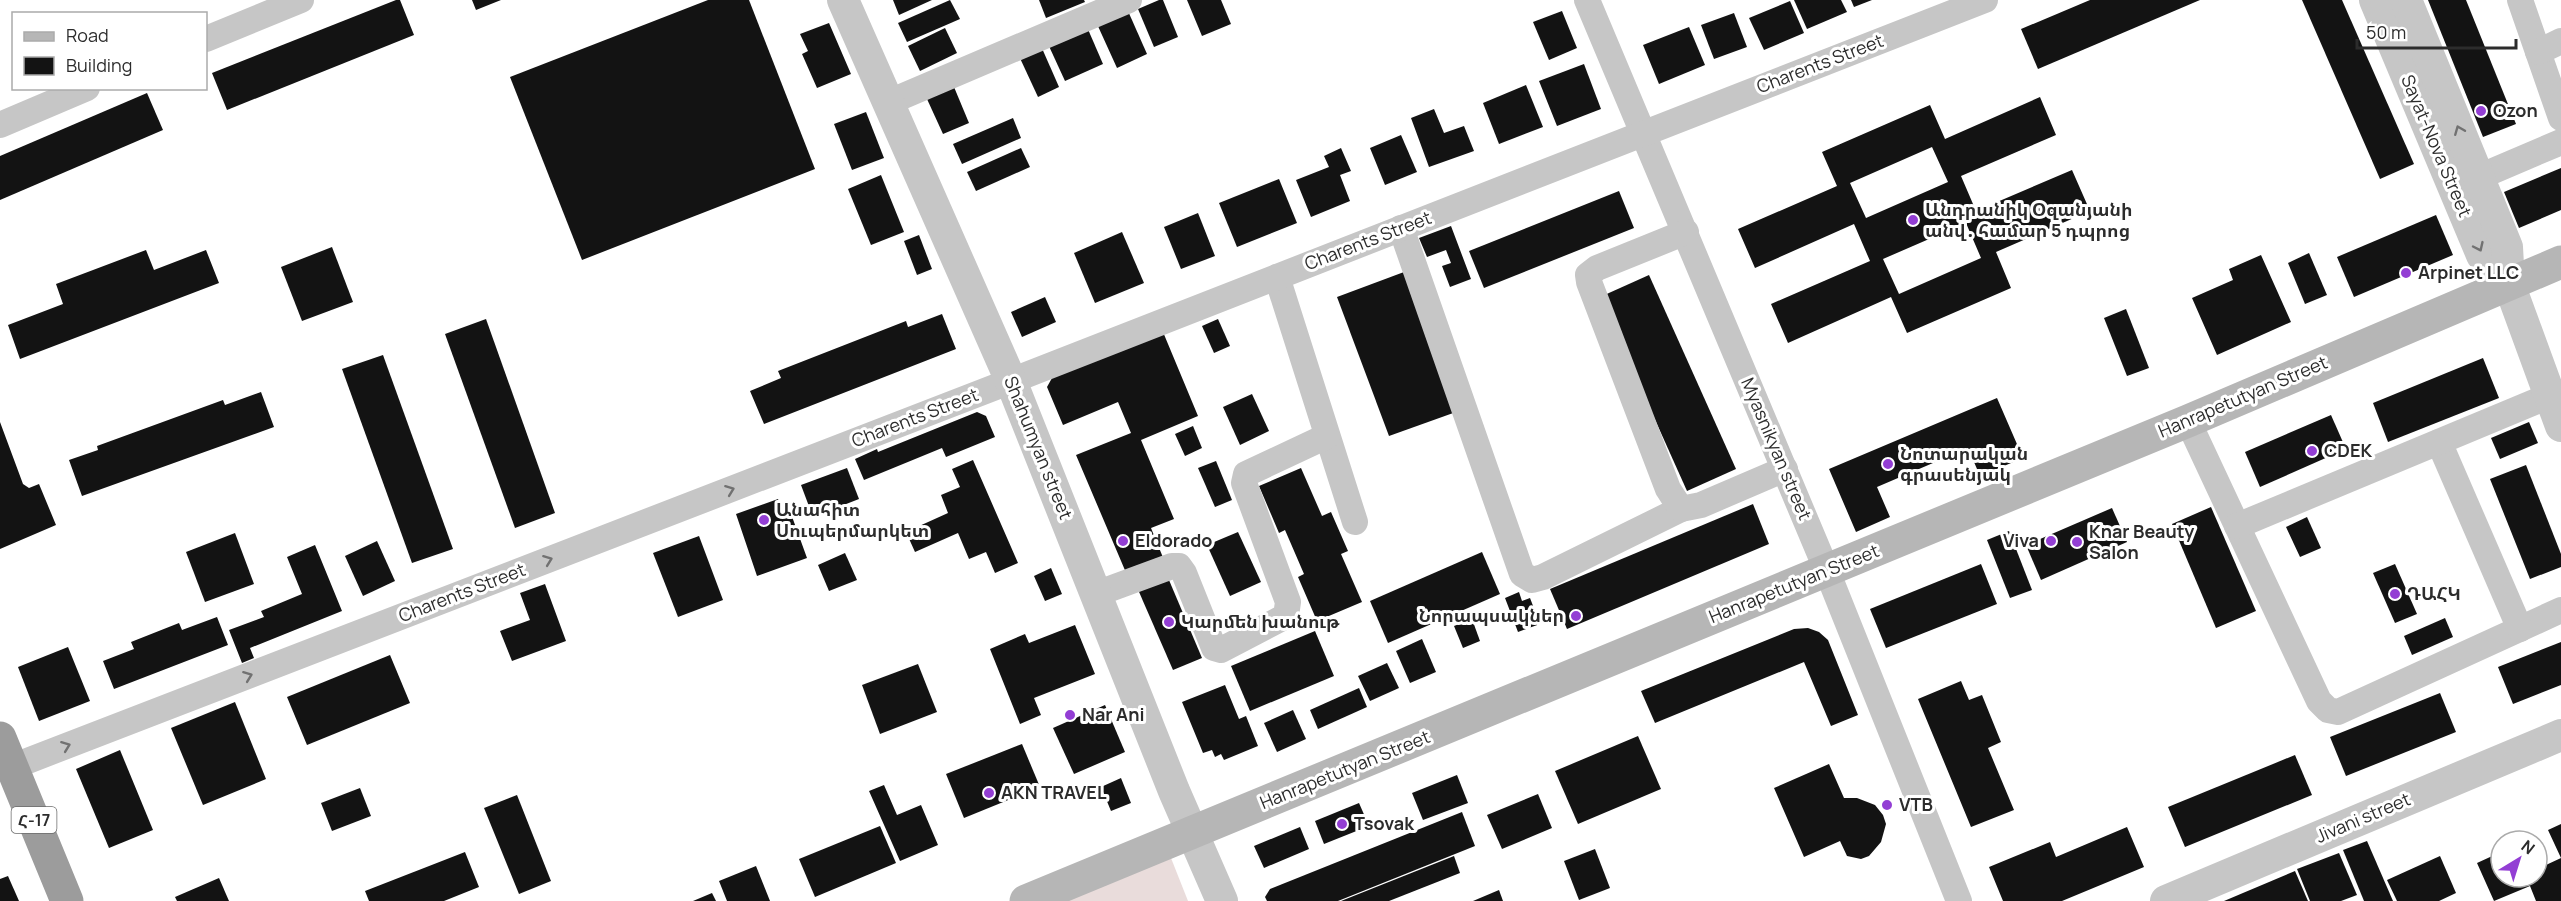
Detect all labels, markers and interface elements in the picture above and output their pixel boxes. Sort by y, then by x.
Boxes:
legend [12,12,207,90]
scale bar [2357,12,2516,50]
text: 50 m [2366,20,2406,44]
text: Road [66,23,109,47]
street label: Charents Street [1753,28,1886,98]
text: Building [66,53,132,77]
street label: Sayat-Nova Street [2396,71,2478,220]
place label: Ozon [2493,98,2538,122]
marker: Ozon [2474,104,2488,118]
one-way arrow [2454,125,2466,136]
place label: Անդրանիկ Օզանյանի անվ․ համար 5 դպրոց [1925,197,2133,242]
street label: Charents Street [1301,205,1434,275]
marker: Անդրանիկ Օզանյանի անվ․ համար 5 դպրոց [1906,213,1920,227]
one-way arrow [2472,241,2484,252]
place label: Arpinet LLC [2418,260,2519,284]
marker: Arpinet LLC [2399,266,2413,280]
street label: Hanrapetutyan Street [2154,350,2331,443]
street label: Shahumyan street [999,372,1079,523]
street label: Myasnikyan street [1736,374,1818,523]
street label: Charents Street [848,382,981,452]
place label: CDEK [2324,438,2372,462]
place label: Նոտարական գրասենյակ [1900,441,2028,486]
marker: CDEK [2305,444,2319,458]
marker: Նոտարական գրասենյակ [1881,457,1895,471]
one-way arrow [723,485,734,497]
place label: Անահիտ Սուպերմարկետ [776,497,929,542]
marker: Անահիտ Սուպերմարկետ [757,513,771,527]
place label: Knar Beauty Salon [2089,519,2194,564]
place label: Eldorado [1135,528,1212,552]
place label: Viva [2003,528,2039,552]
marker: Eldorado [1116,534,1130,548]
marker: Viva [2044,534,2058,548]
marker: Knar Beauty Salon [2070,535,2084,549]
street label: Hanrapetutyan Street [1705,538,1882,628]
one-way arrow [542,555,553,567]
street label: Charents Street [395,557,528,627]
place label: ԴԱՀԿ [2407,581,2461,605]
marker: ԴԱՀԿ [2388,587,2402,601]
place label: Նորապսակներ [1419,603,1564,627]
place label: Կարմեն խանութ [1181,609,1340,633]
marker: Նորապսակներ [1569,609,1583,623]
marker: Կարմեն խանութ [1162,615,1176,629]
one-way arrow [242,671,253,683]
place label: Nar Ani [1082,702,1144,726]
marker: Nar Ani [1063,708,1077,722]
street label: Hanrapetutyan Street [1256,724,1433,814]
one-way arrow [60,741,71,753]
place label: AKN TRAVEL [1001,780,1107,804]
marker: AKN TRAVEL [982,786,996,800]
street label: Jivani street [2311,786,2414,848]
place label: VTB [1899,792,1933,816]
marker: VTB [1880,798,1894,812]
road number: Հ-17 [12,807,57,833]
place label: Tsovak [1354,811,1415,835]
marker: Tsovak [1335,817,1349,831]
north arrow [2489,829,2549,889]
text: N [2517,835,2540,859]

